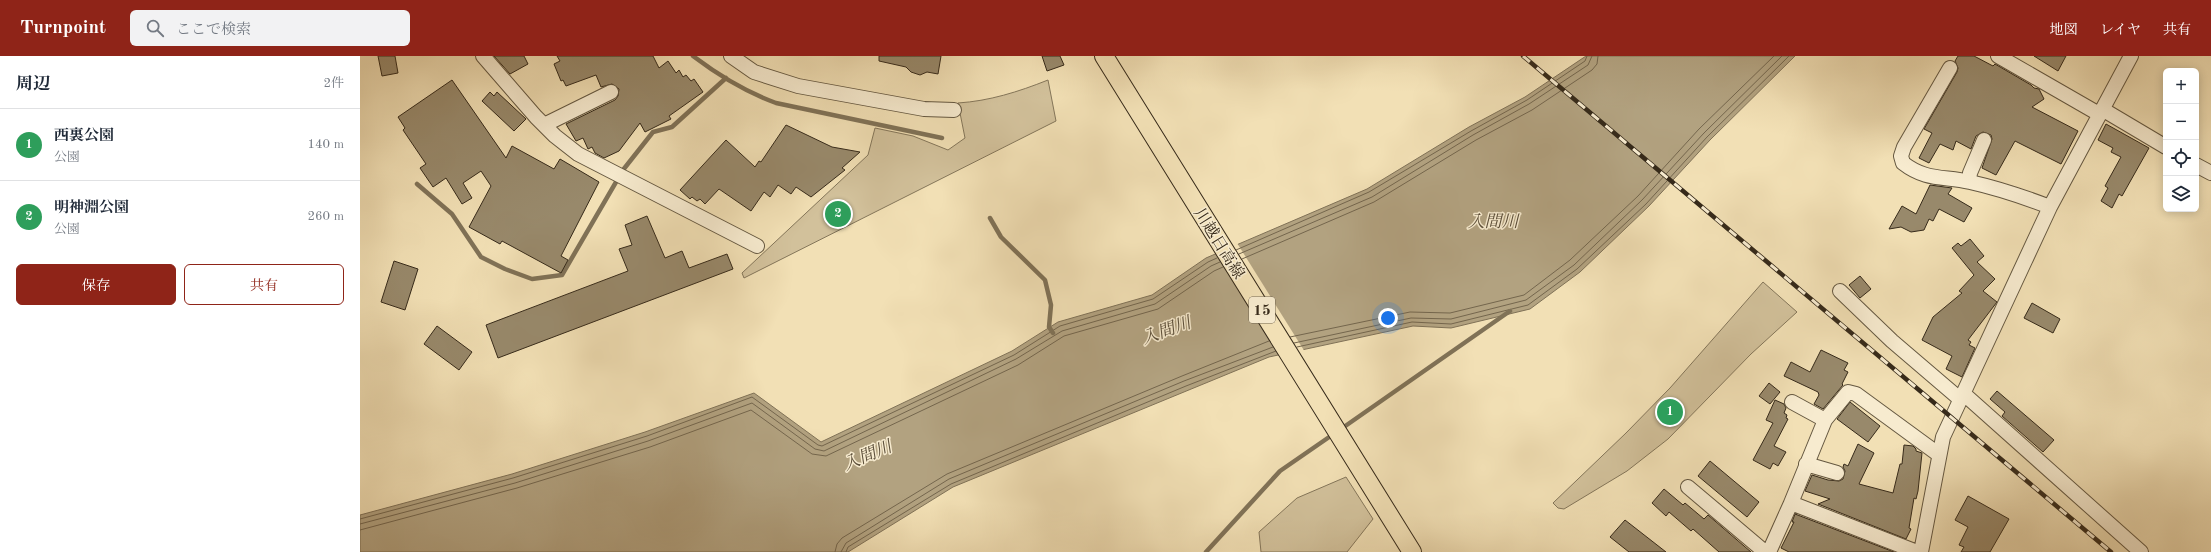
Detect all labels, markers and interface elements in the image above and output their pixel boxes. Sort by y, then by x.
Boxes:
search box [130,10,410,46]
icon: search [144,17,166,39]
text: Turnpoint [20,19,106,38]
text: ここで検索 [176,23,251,38]
text: 地図 [2050,23,2078,37]
text: レイヤ [2100,23,2141,37]
text: 共有 [2163,23,2191,37]
map controls [2163,68,2199,212]
button: + [2163,68,2199,104]
text: 周辺 [16,76,50,93]
text: 2件 [323,77,344,90]
button: − [2163,104,2199,140]
text: 西裏公園 [54,129,114,144]
text: 1 [25,138,33,151]
text: 140 m [307,138,344,151]
button: locate [2163,140,2199,176]
text: 公園 [54,151,80,164]
button: layers [2163,176,2199,212]
pin: 2 [825,199,851,229]
text: 明神淵公園 [54,201,129,216]
street label: 川越日高線 [1190,205,1248,282]
text: 2 [25,210,33,223]
text: 260 m [307,210,344,223]
water label: 入間川 [1468,213,1520,231]
text: 公園 [54,223,80,236]
button: 保存 [16,264,176,305]
button: 共有 [184,264,344,305]
road number: 15 [1249,297,1275,323]
your location [1378,308,1398,328]
water label: 入間川 [1139,313,1195,348]
pin: 1 [1657,397,1683,427]
water label: 入間川 [840,437,896,474]

